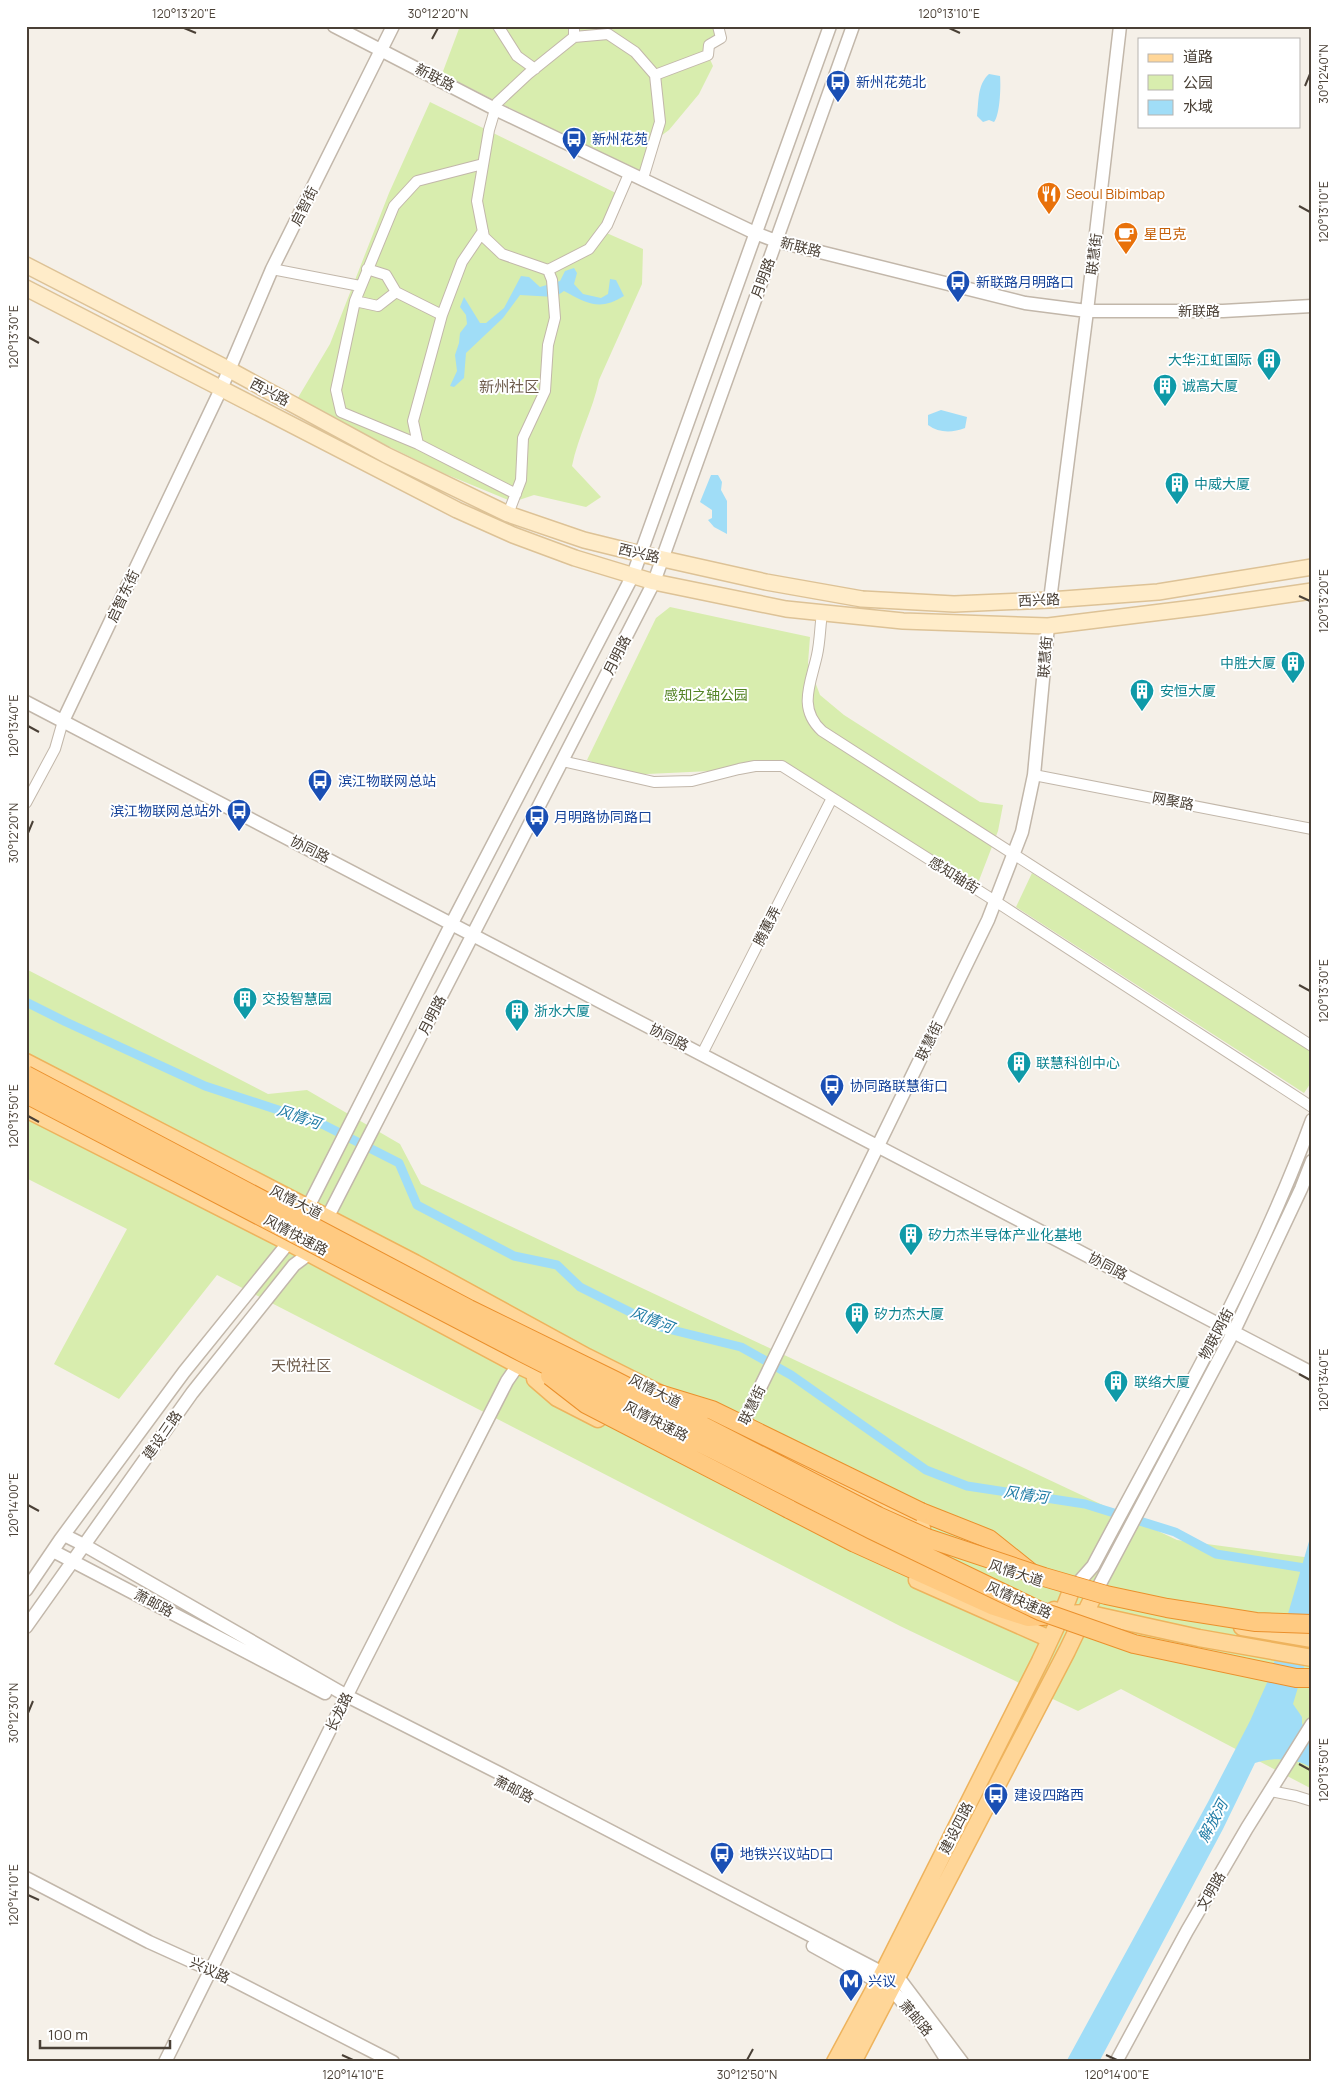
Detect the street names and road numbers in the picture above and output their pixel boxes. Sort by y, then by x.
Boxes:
street label: 新联路 [412,59,458,95]
street label: 启智街 [286,183,322,229]
street label: 新联路 [778,232,824,261]
street label: 联慧街 [1082,232,1105,276]
street label: 月明路 [746,255,779,301]
street label: 新联路 [1178,301,1220,320]
street label: 西兴路 [247,373,293,410]
street label: 西兴路 [617,539,662,566]
street label: 启智东街 [102,566,143,625]
street label: 西兴路 [1018,589,1060,610]
street label: 月明路 [599,632,635,678]
street label: 联慧街 [1033,635,1056,679]
street label: 网聚路 [1151,787,1196,814]
street label: 协同路 [287,831,333,867]
street label: 感知轴街 [925,852,983,897]
street label: 腾蕙弄 [749,903,785,949]
street label: 月明路 [414,992,450,1038]
street label: 联慧街 [911,1018,946,1064]
street label: 协同路 [646,1019,692,1055]
street label: 风情大道 [267,1180,325,1223]
street label: 风情快速路 [261,1210,332,1259]
street label: 协同路 [1085,1247,1131,1284]
street label: 物联网街 [1194,1305,1237,1363]
street label: 风情大道 [626,1369,684,1412]
street label: 联慧街 [734,1382,769,1428]
street label: 风情快速路 [621,1396,692,1445]
street label: 建设三路 [138,1406,185,1463]
street label: 风情大道 [987,1555,1046,1590]
street label: 风情快速路 [983,1577,1055,1622]
street label: 萧邮路 [131,1584,177,1621]
street label: 长龙路 [321,1689,356,1735]
street label: 萧邮路 [491,1771,537,1807]
street label: 建设四路 [934,1799,977,1857]
street label: 文明路 [1192,1868,1229,1914]
street label: 兴议路 [187,1952,233,1987]
street label: 萧邮路 [896,1995,937,2040]

